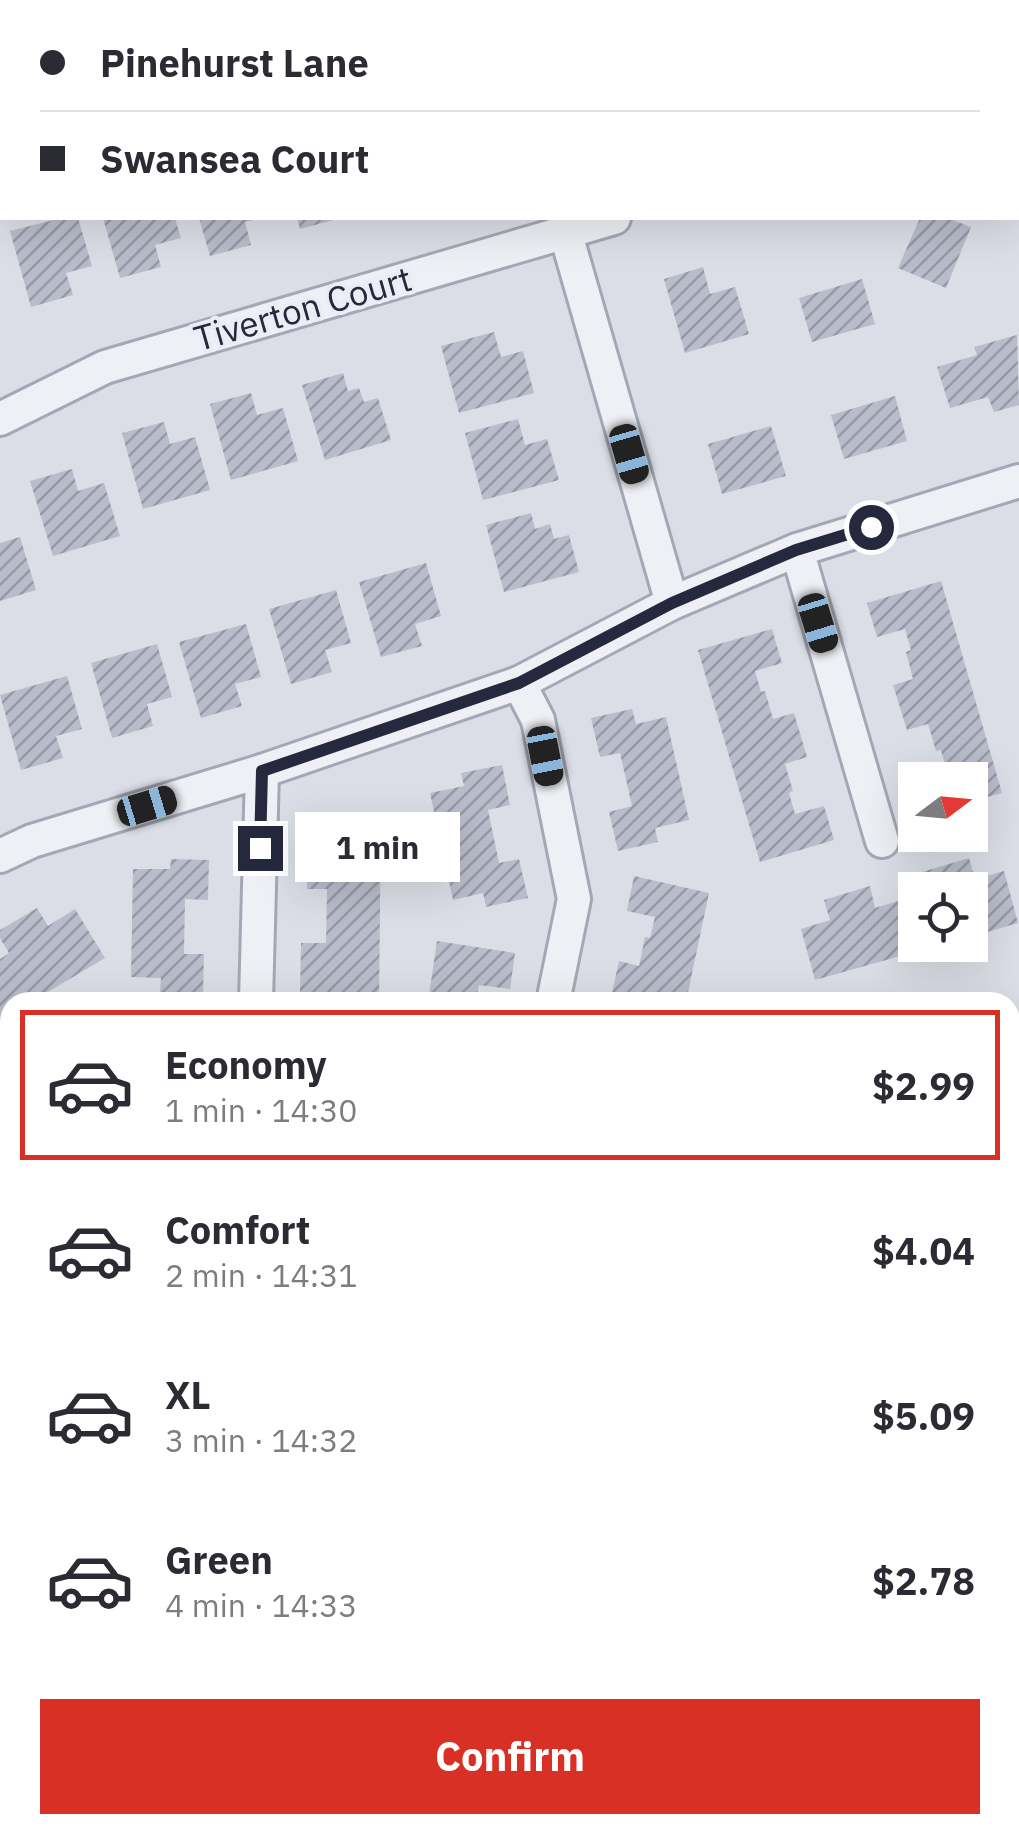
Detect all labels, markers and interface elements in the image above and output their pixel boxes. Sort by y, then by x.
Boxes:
text: Pinehurst Lane [100,38,369,87]
text: Swansea Court [100,134,369,183]
street label: Tiverton Court [189,255,417,361]
car [606,421,652,487]
route start [849,505,894,550]
car [795,590,841,656]
car [525,724,565,788]
north arrow [898,762,988,852]
map controls [898,762,988,962]
car [114,783,180,829]
callout: 1 min [295,813,460,883]
route end [238,826,283,871]
text: 1 min [336,826,419,868]
button: locate [898,872,988,962]
icon: car [45,1040,135,1130]
text: Economy [165,1040,327,1089]
text: $2.99 [872,1061,975,1110]
text: 1 min · 14:30 [165,1089,358,1131]
icon: car [45,1205,135,1295]
text: Comfort [165,1205,310,1254]
text: $4.04 [872,1226,975,1275]
text: 2 min · 14:31 [165,1254,358,1296]
icon: car [45,1370,135,1460]
text: XL [165,1370,211,1419]
text: $5.09 [872,1391,975,1440]
text: 3 min · 14:32 [165,1419,358,1461]
icon: car [45,1535,135,1625]
text: Green [165,1535,273,1584]
text: $2.78 [872,1556,975,1605]
text: 4 min · 14:33 [165,1584,358,1626]
button: Confirm [40,1699,980,1814]

